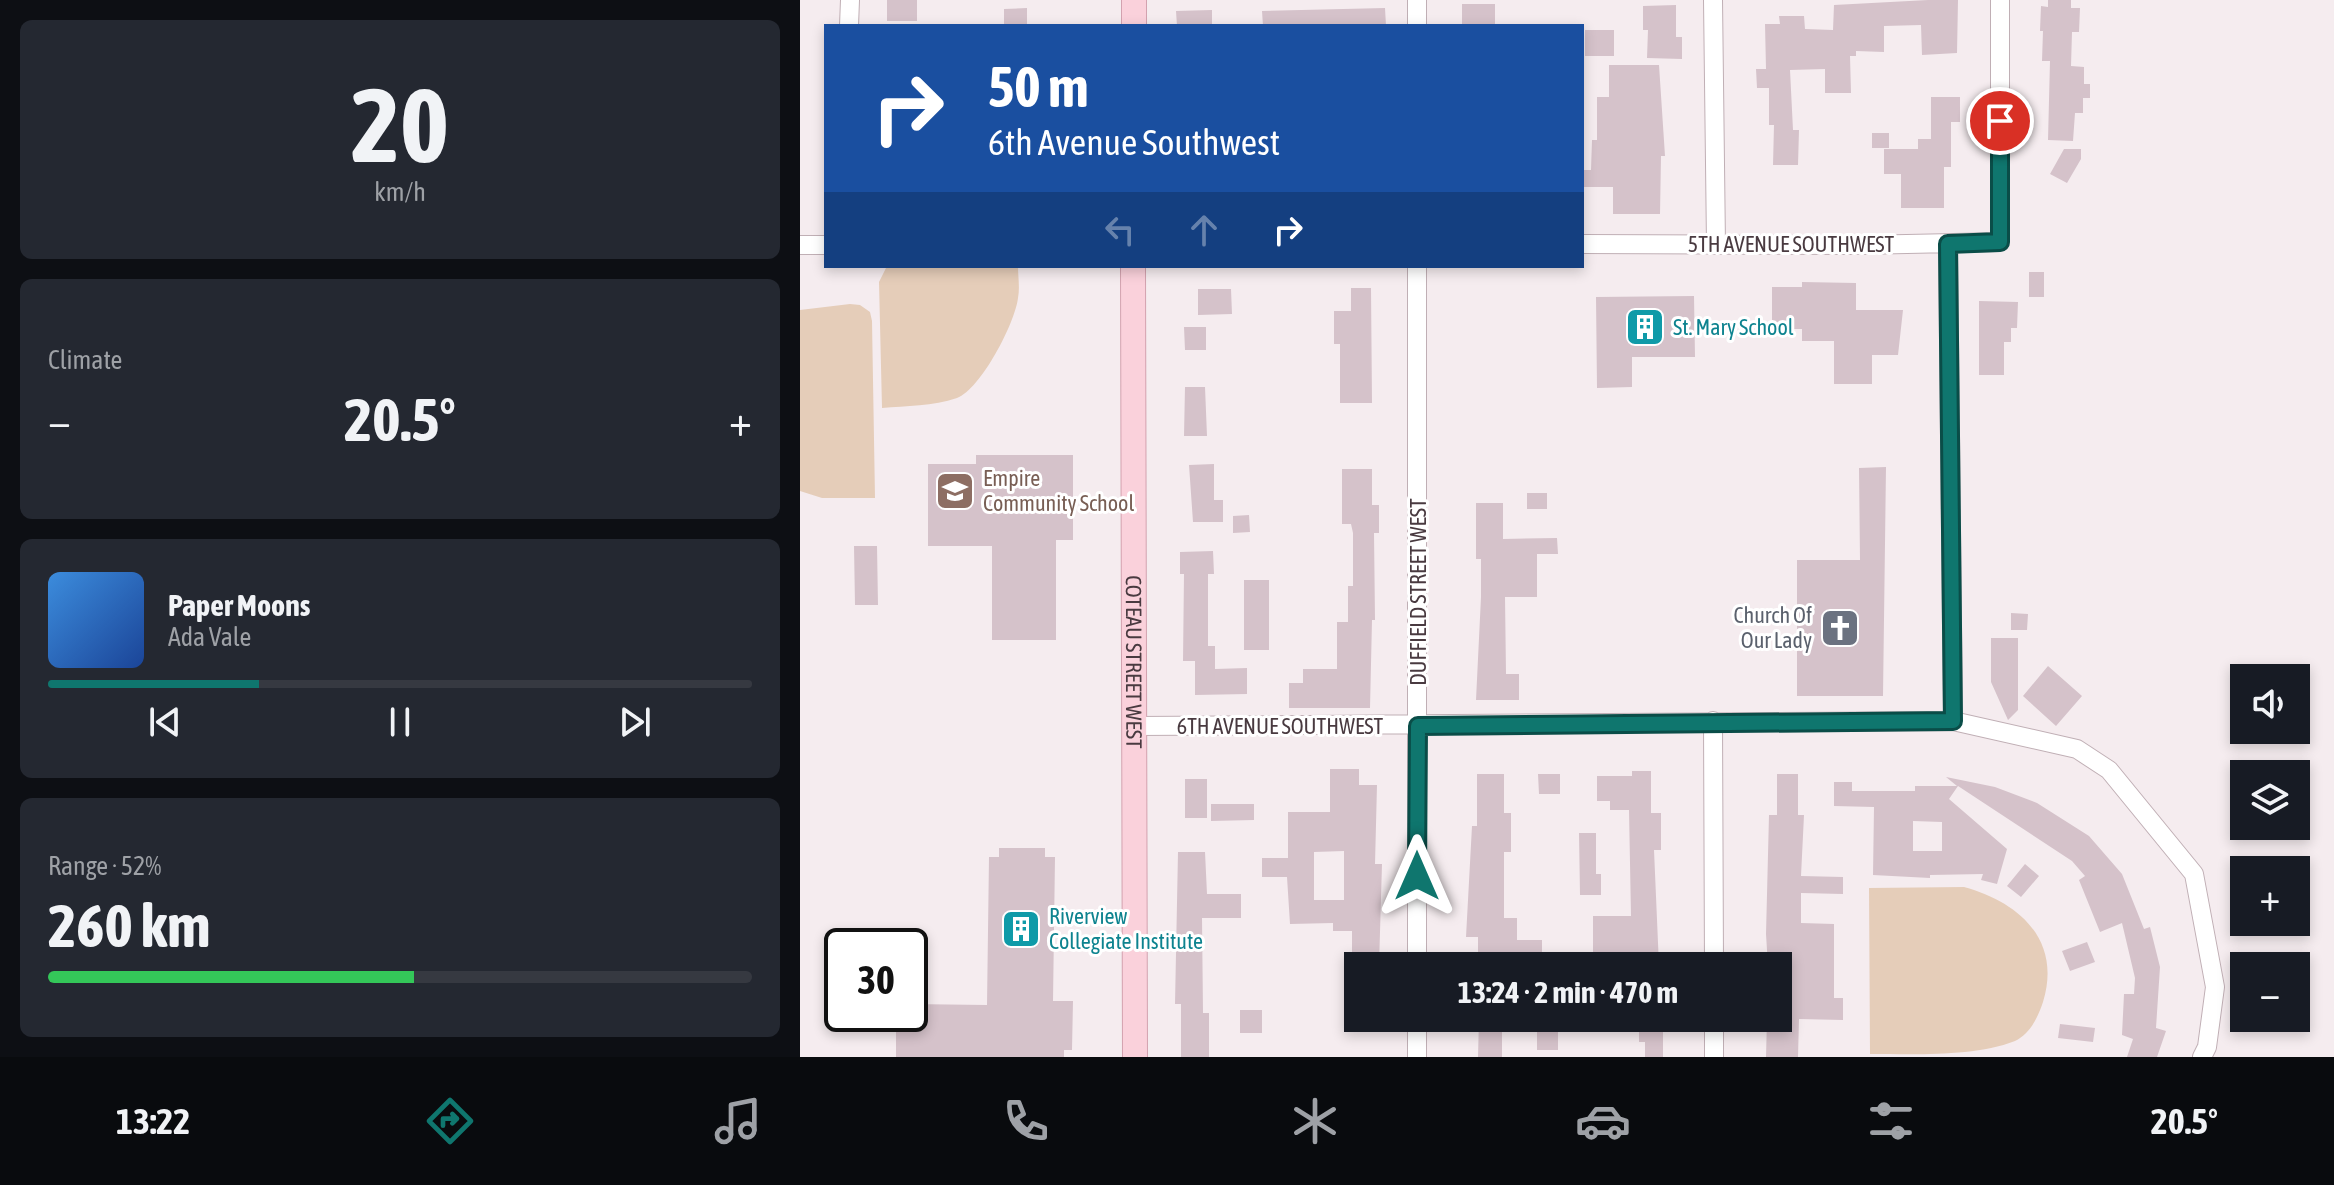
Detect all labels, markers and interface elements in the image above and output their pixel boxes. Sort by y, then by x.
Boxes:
text: 50 m [988,55,1089,119]
icon: right [856,56,960,160]
text: 20 [351,65,449,184]
pin [1966,87,2034,155]
icon: arrive [1978,99,2022,143]
text: 6th Avenue Southwest [988,121,1280,163]
text: km/h [374,177,426,207]
icon: left [1098,208,1142,252]
icon: ahead [1182,208,1226,252]
icon: right [1266,208,1310,252]
street label: 5TH AVENUE SOUTHWEST [1688,231,1895,257]
building icon: St. Mary School [1624,306,1666,348]
place label: St. Mary School [1673,314,1794,340]
text: Climate [48,345,122,375]
text: 20.5° [344,385,456,454]
text: − [48,395,71,445]
text: + [729,395,752,445]
place label: Empire Community School [983,465,1134,516]
school or university icon: Empire Community School [934,470,976,512]
street label: DUFFIELD STREET WEST [1405,498,1431,686]
street label: COTEAU STREET WEST [1121,575,1147,749]
text: Paper Moons [168,588,310,622]
place label: Church Of Our Lady [1734,602,1812,653]
church icon: Church Of Our Lady [1819,607,1861,649]
text: Ada Vale [168,622,251,652]
map controls [2230,664,2310,1032]
button: sound [2230,664,2310,744]
icon: previous [143,700,187,744]
icon: pause [378,700,422,744]
icon: next [613,700,657,744]
street label: 6TH AVENUE SOUTHWEST [1177,713,1384,739]
button: layers [2230,760,2310,840]
position arrow [1375,834,1459,918]
text: Range · 52% [48,851,161,881]
button: + [2230,856,2310,936]
text: 260 km [48,891,210,960]
place label: Riverview Collegiate Institute [1049,903,1203,954]
building icon: Riverview Collegiate Institute [1000,908,1042,950]
speed limit sign: 30 [824,928,928,1032]
button: − [2230,952,2310,1032]
text: 13:24 · 2 min · 470 m [1458,975,1678,1009]
icon: directions [422,1093,478,1149]
icon: music [710,1093,766,1149]
icon: phone [998,1093,1054,1149]
icon: climate [1287,1093,1343,1149]
icon: car [1575,1093,1631,1149]
icon: filters [1863,1093,1919,1149]
text: 13:22 [116,1100,190,1142]
text: 20.5° [2151,1100,2218,1142]

